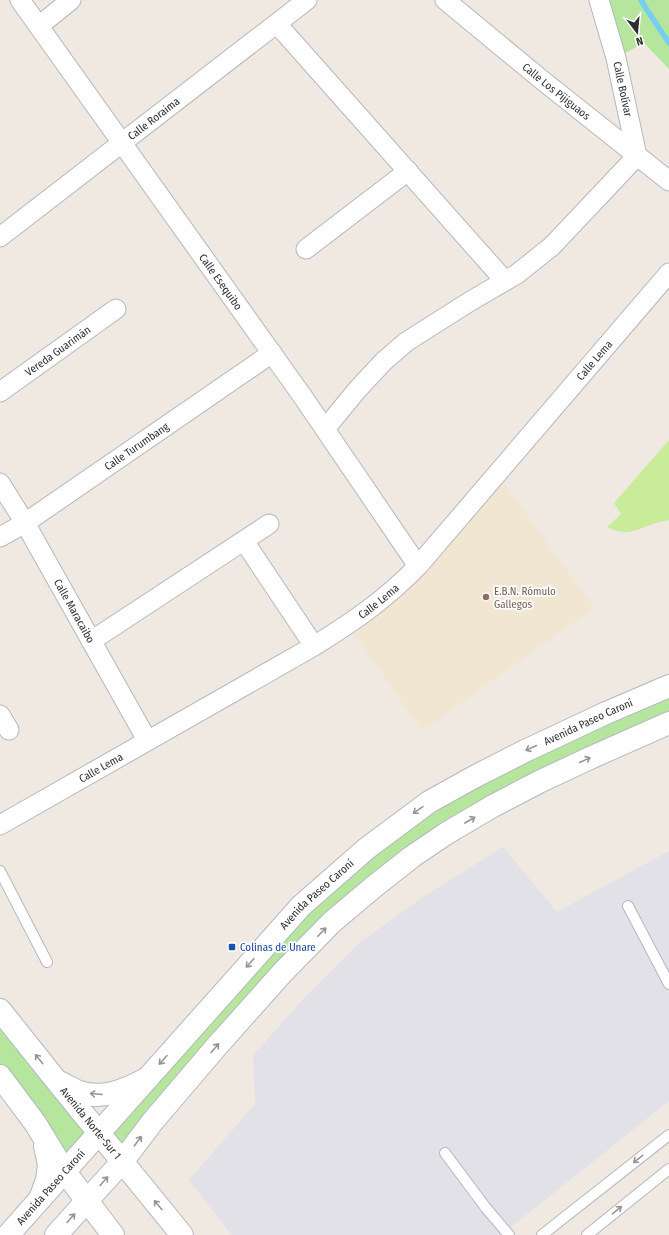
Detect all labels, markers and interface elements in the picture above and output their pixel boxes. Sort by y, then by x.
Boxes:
north arrow [617,12,657,52]
text: N [635,34,645,48]
street label: Calle Bolívar [610,60,635,118]
street label: Calle Los Pijiguaos [520,61,593,123]
street label: Calle Roraima [125,95,182,143]
street label: Calle Esequibo [196,251,245,313]
street label: Vereda Guarimán [23,323,93,379]
street label: Calle Lema [574,338,615,383]
street label: Calle Turumbang [102,420,172,473]
street label: Calle Maracaibo [51,577,97,645]
street label: Calle Lema [356,581,402,622]
place label: E.B.N. Rómulo Gallegos [494,585,556,611]
marker: E.B.N. Rómulo Gallegos [481,592,491,602]
street label: Avenida Paseo Caroní [542,696,635,748]
one-way arrow [526,745,538,752]
street label: Calle Lema [77,750,125,786]
one-way arrow [579,756,591,763]
one-way arrow [412,806,423,814]
one-way arrow [464,815,476,823]
street label: Avenida Paseo Caroní [277,857,357,932]
one-way arrow [317,927,327,937]
place label: Colinas de Unare [240,941,316,954]
marker: Colinas de Unare [227,942,237,952]
one-way arrow [245,958,254,969]
one-way arrow [210,1044,219,1054]
one-way arrow [34,1054,43,1065]
one-way arrow [159,1055,168,1066]
street label: Avenida Norte-Sur 1 [57,1085,124,1162]
one-way arrow [90,1091,103,1098]
one-way arrow [134,1136,142,1147]
street label: Avenida Paseo Caroní [14,1147,88,1228]
one-way arrow [633,1155,644,1164]
one-way arrow [100,1176,109,1186]
one-way arrow [153,1199,162,1210]
one-way arrow [612,1206,623,1215]
one-way arrow [67,1212,76,1223]

